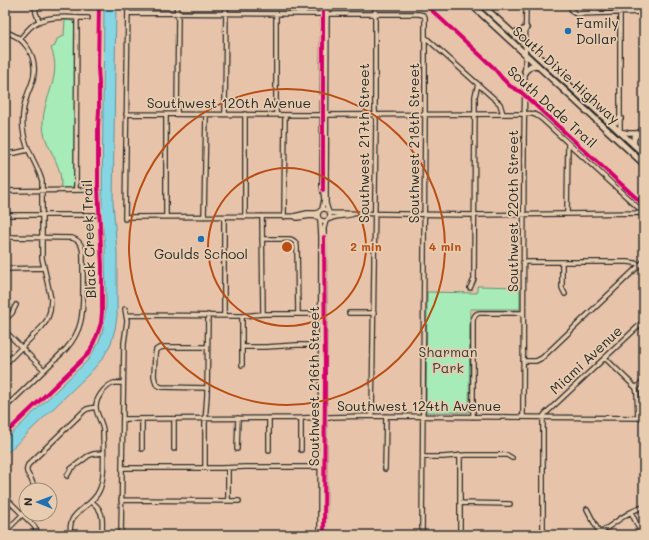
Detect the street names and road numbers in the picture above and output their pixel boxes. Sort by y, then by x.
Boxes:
street label: South Dixie Highway [509,21,624,128]
street label: South Dade Trail [504,61,601,152]
street label: Southwest 217th Street [354,63,373,223]
street label: Southwest 218th Street [404,63,423,223]
street label: Southwest 120th Avenue [147,93,311,112]
street label: Southwest 220th Street [503,130,522,292]
street label: Black Creek Trail [77,179,100,299]
street label: Southwest 216th Street [304,306,323,466]
street label: Miami Avenue [545,321,626,398]
street label: Southwest 124th Avenue [337,396,501,415]

